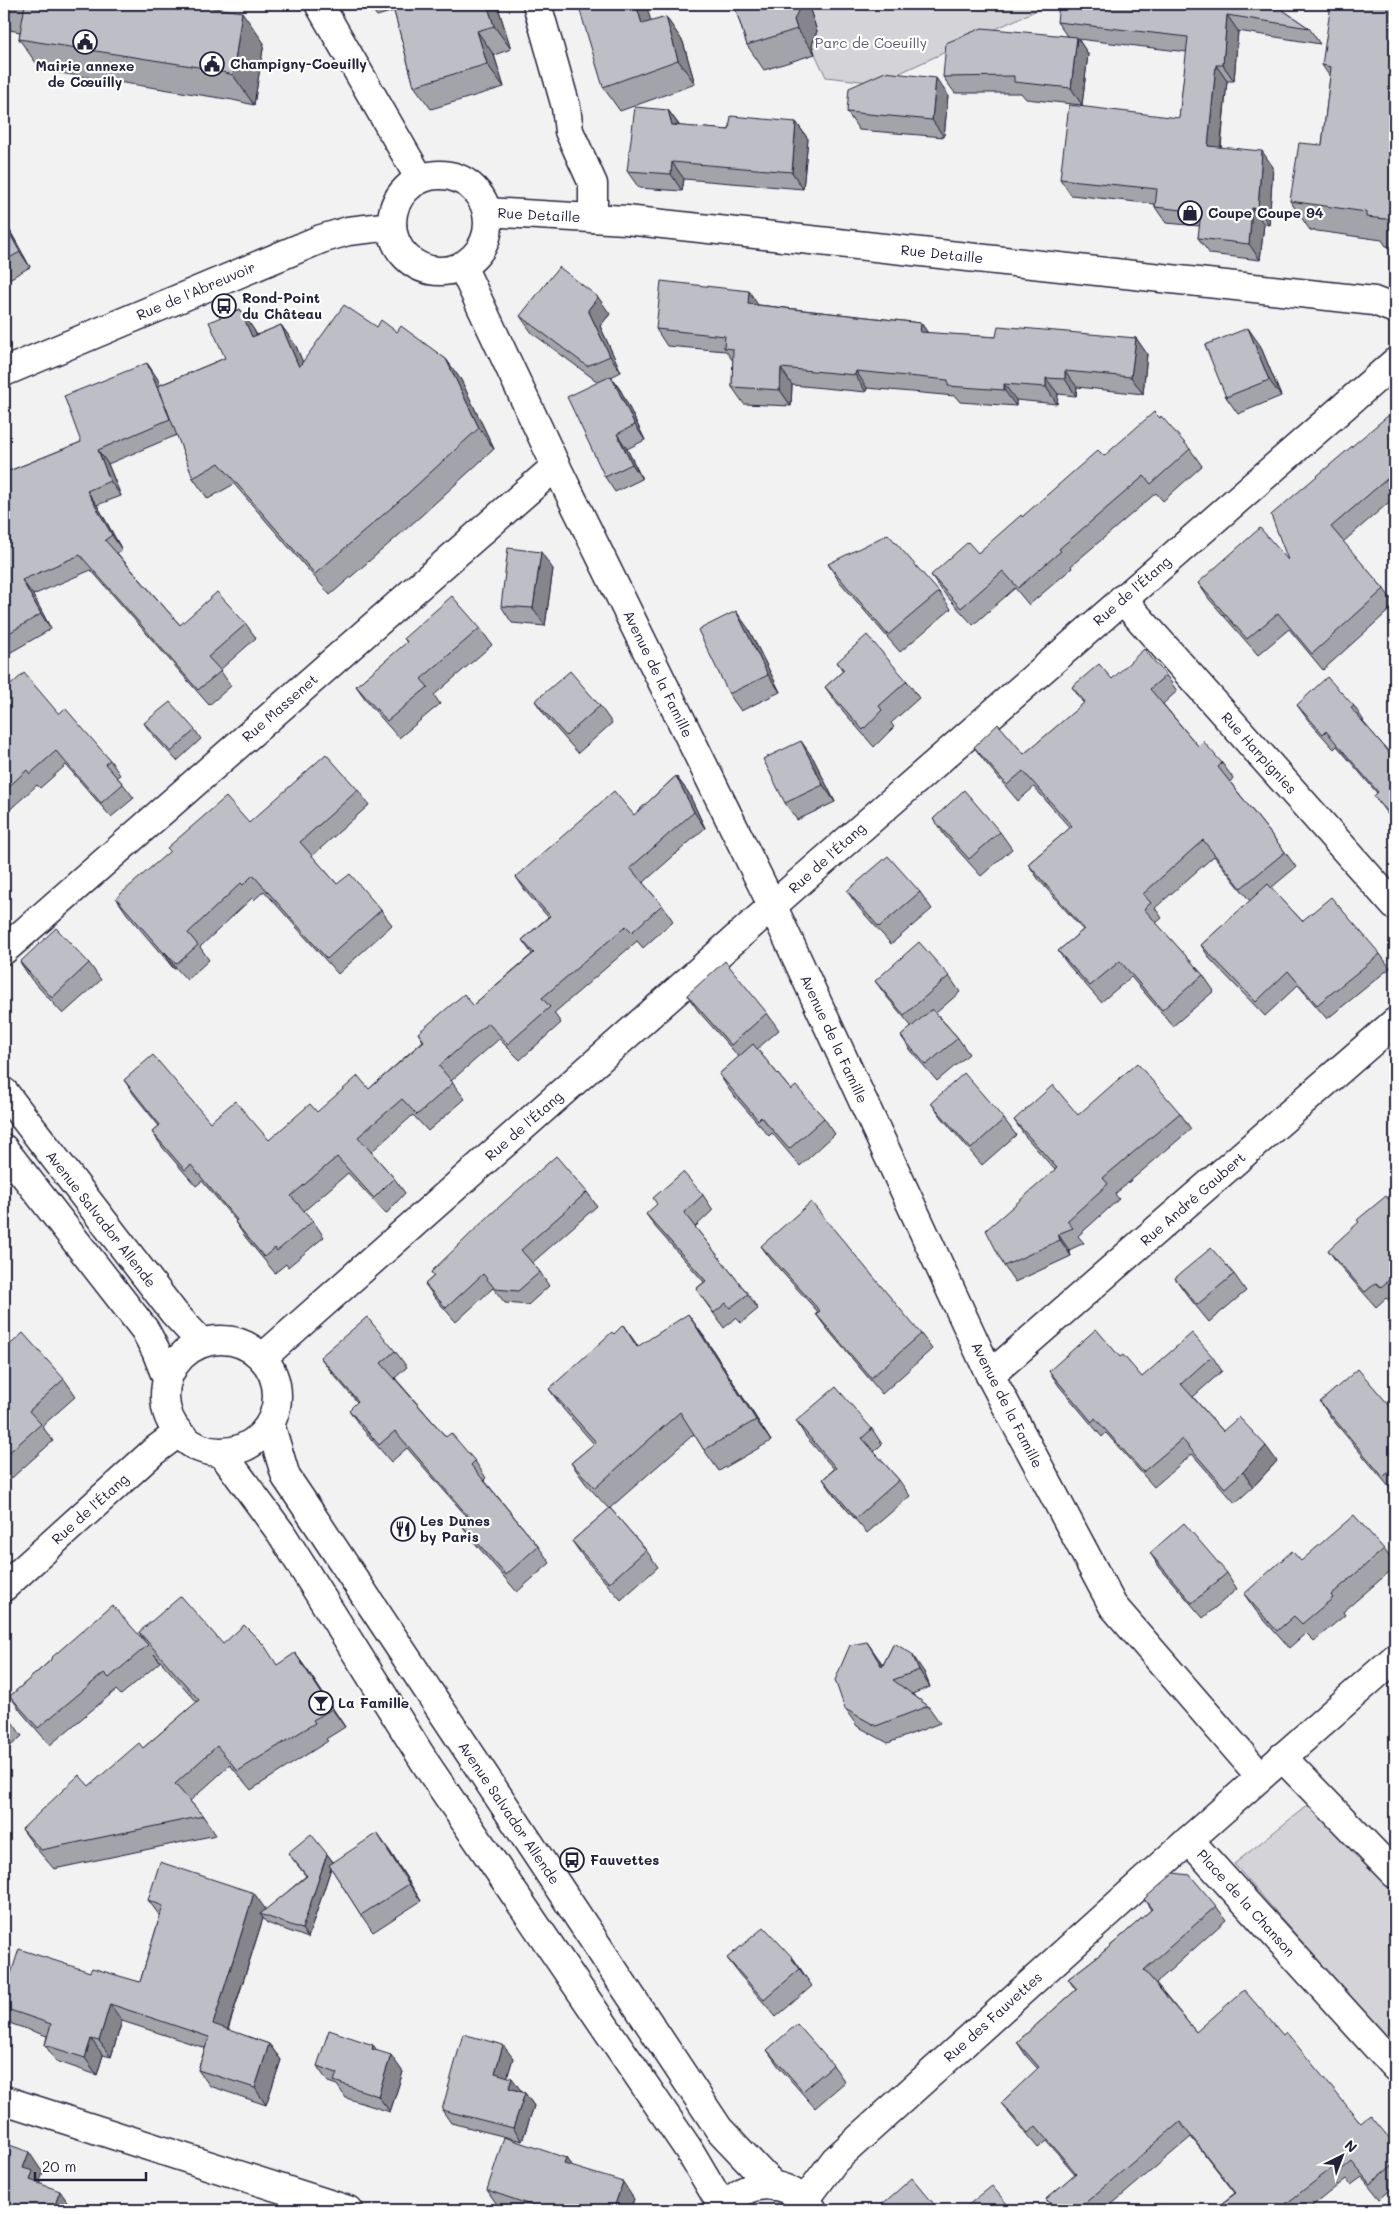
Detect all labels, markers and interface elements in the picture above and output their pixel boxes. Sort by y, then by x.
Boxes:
public building icon: Mairie annexe de Cœuilly [72,29,98,55]
park label: Parc de Coeuilly [815,33,927,52]
public building icon: Champigny-Coeuilly [199,51,225,77]
place label: Champigny-Coeuilly [230,54,367,73]
place label: Mairie annexe de Cœuilly [36,56,134,91]
shop icon: Coupe Coupe 94 [1177,200,1203,226]
street label: Rue Detaille [497,203,581,226]
place label: Coupe Coupe 94 [1208,203,1324,222]
street label: Rue Detaille [900,240,984,267]
street label: Rue de l'Abreuvoir [133,257,258,324]
place label: Rond-Point du Château [242,288,322,323]
bus stop icon: Rond-Point du Château [211,293,237,319]
street label: Rue de l'Étang [1089,552,1175,630]
street label: Avenue de la Famille [619,607,698,741]
street label: Rue Massenet [238,669,322,746]
street label: Rue Harpignies [1217,708,1301,798]
street label: Rue de l'Étang [784,818,869,897]
street label: Avenue de la Famille [796,972,873,1106]
street label: Rue de l'Étang [481,1087,567,1165]
street label: Avenue Salvador Allende [42,1146,161,1291]
street label: Rue André Gaubert [1136,1148,1249,1250]
street label: Avenue de la Famille [967,1338,1048,1471]
street label: Rue de l'Étang [47,1469,132,1548]
place label: Les Dunes by Paris [420,1511,490,1546]
restaurant icon: Les Dunes by Paris [390,1516,416,1542]
bar icon: La Famille [308,1690,334,1716]
place label: La Famille [338,1693,409,1712]
street label: Avenue Salvador Allende [454,1738,564,1888]
street label: Place de la Chanson [1193,1845,1300,1960]
bus stop icon: Fauvettes [559,1847,585,1873]
place label: Fauvettes [590,1850,659,1869]
street label: Rue des Fauvettes [939,1967,1046,2066]
north arrow [1316,2132,1366,2182]
text: N [1341,2135,1361,2157]
scale bar [35,2149,146,2181]
text: 20 m [42,2156,76,2176]

